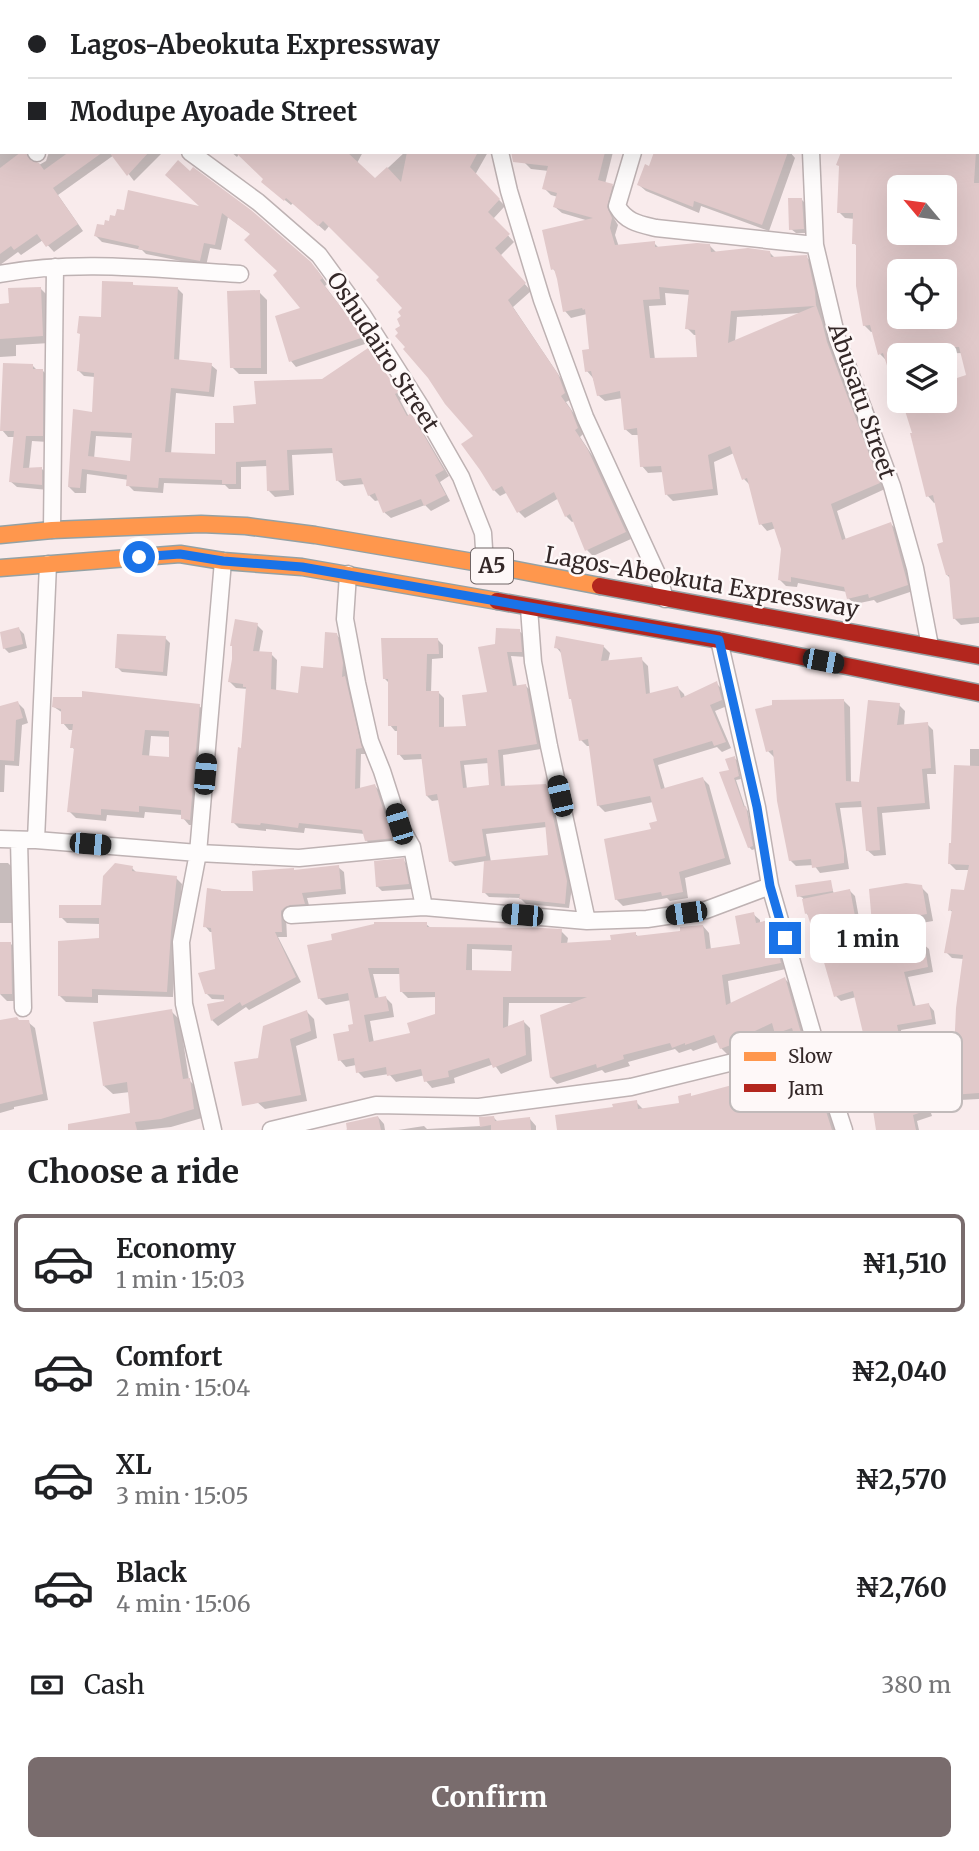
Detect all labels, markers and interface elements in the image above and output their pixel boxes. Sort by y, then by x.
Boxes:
text: Lagos-Abeokuta Expressway [70,28,440,61]
text: Modupe Ayoade Street [70,95,357,128]
north arrow [887,175,957,245]
map controls [887,175,957,413]
button: locate [887,259,957,329]
street label: Oshudairo Street [321,266,446,437]
street label: Abusatu Street [822,318,903,483]
button: layers [887,343,957,413]
street label: Lagos-Abeokuta Expressway [543,540,862,624]
route start [123,541,155,573]
road number: A5 [471,548,513,584]
car [801,647,846,675]
car [193,752,218,796]
car [546,773,575,819]
car [383,801,416,847]
car [69,832,112,856]
car [664,900,709,926]
car [501,903,544,927]
callout: 1 min [810,914,925,962]
route end [769,922,801,954]
text: 1 min [837,924,899,953]
legend [730,1032,962,1112]
text: Slow [788,1044,833,1068]
text: Jam [787,1076,824,1100]
text: Choose a ride [28,1152,239,1192]
icon: car [32,1232,95,1295]
text: Economy [116,1232,236,1265]
text: ₦1,510 [862,1247,947,1280]
text: 1 min · 15:03 [116,1265,245,1294]
icon: car [32,1340,95,1403]
text: Comfort [116,1340,222,1373]
text: ₦2,040 [851,1355,947,1388]
text: 2 min · 15:04 [116,1373,250,1402]
icon: car [32,1448,95,1511]
text: XL [116,1448,152,1481]
text: ₦2,570 [855,1463,947,1496]
text: 3 min · 15:05 [116,1481,249,1510]
icon: car [32,1556,95,1619]
text: Black [116,1556,187,1589]
text: ₦2,760 [855,1571,947,1604]
text: 4 min · 15:06 [116,1589,251,1618]
icon: cash [28,1666,66,1704]
text: Cash [84,1668,145,1701]
text: 380 m [881,1670,951,1699]
button: Confirm [28,1757,951,1837]

